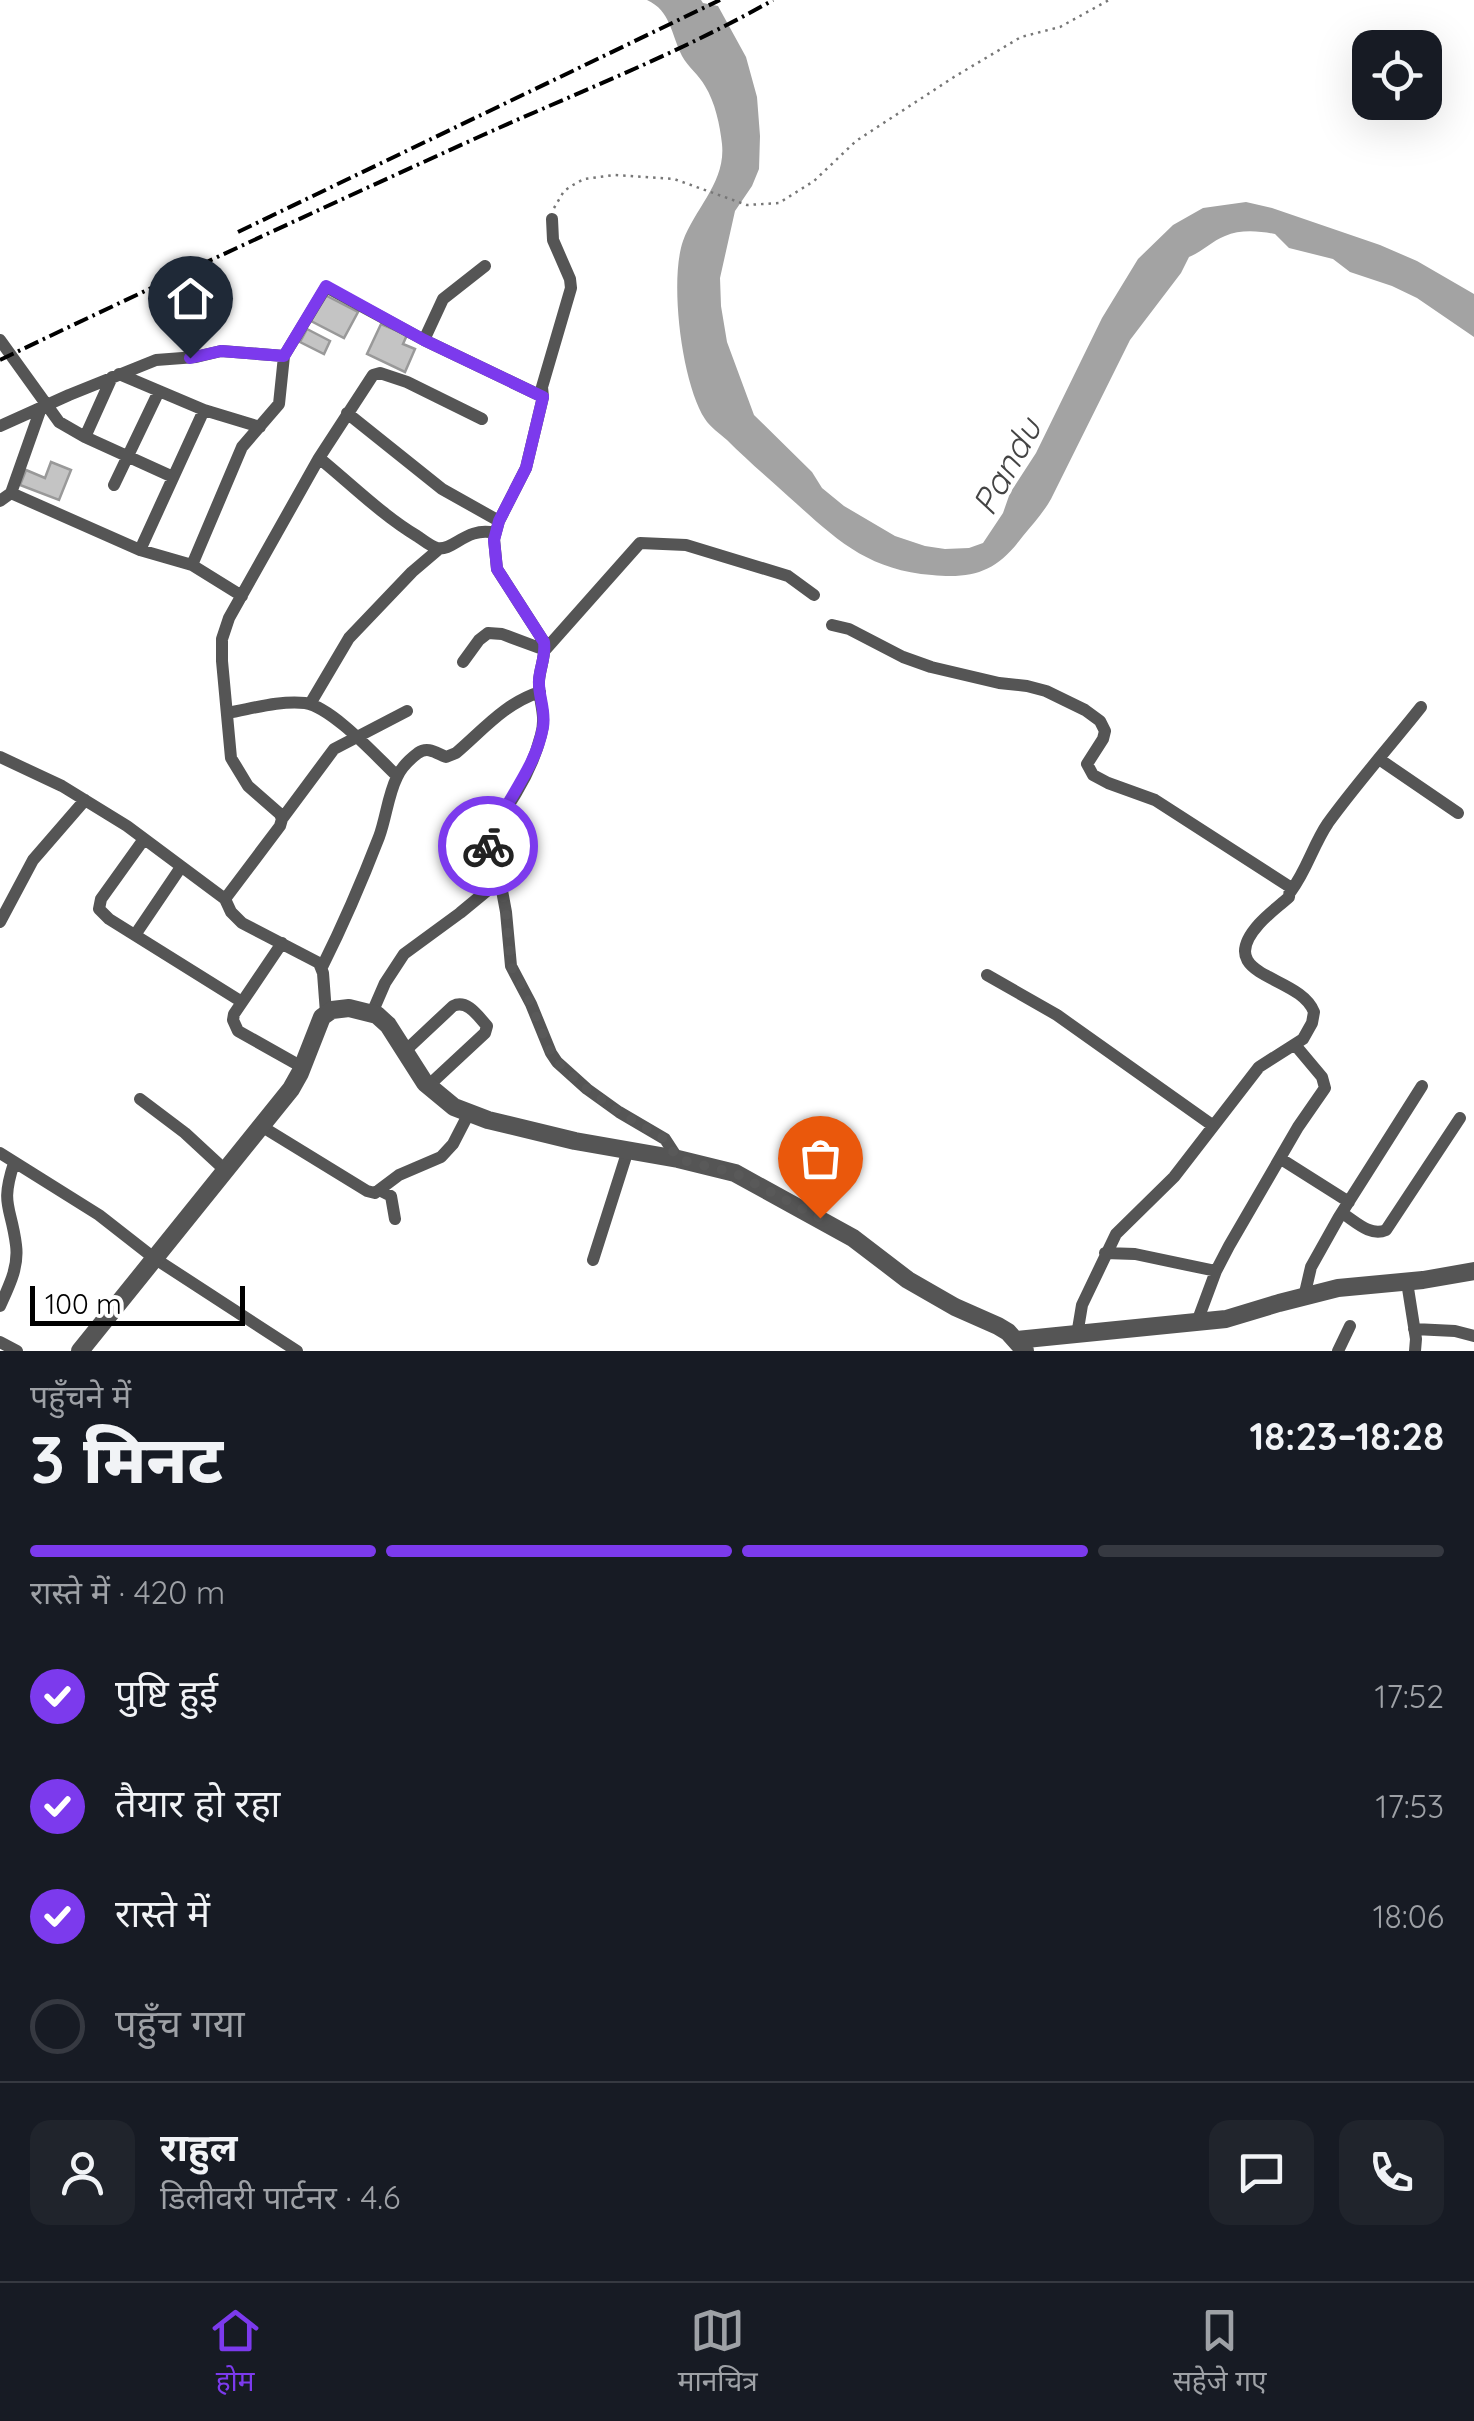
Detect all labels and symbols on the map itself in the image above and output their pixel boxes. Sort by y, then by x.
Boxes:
pin [148,256,233,359]
water label: Pandu [962,408,1051,522]
courier [438,796,538,896]
pin [778,1116,863,1219]
scale bar [30,1281,245,1326]

